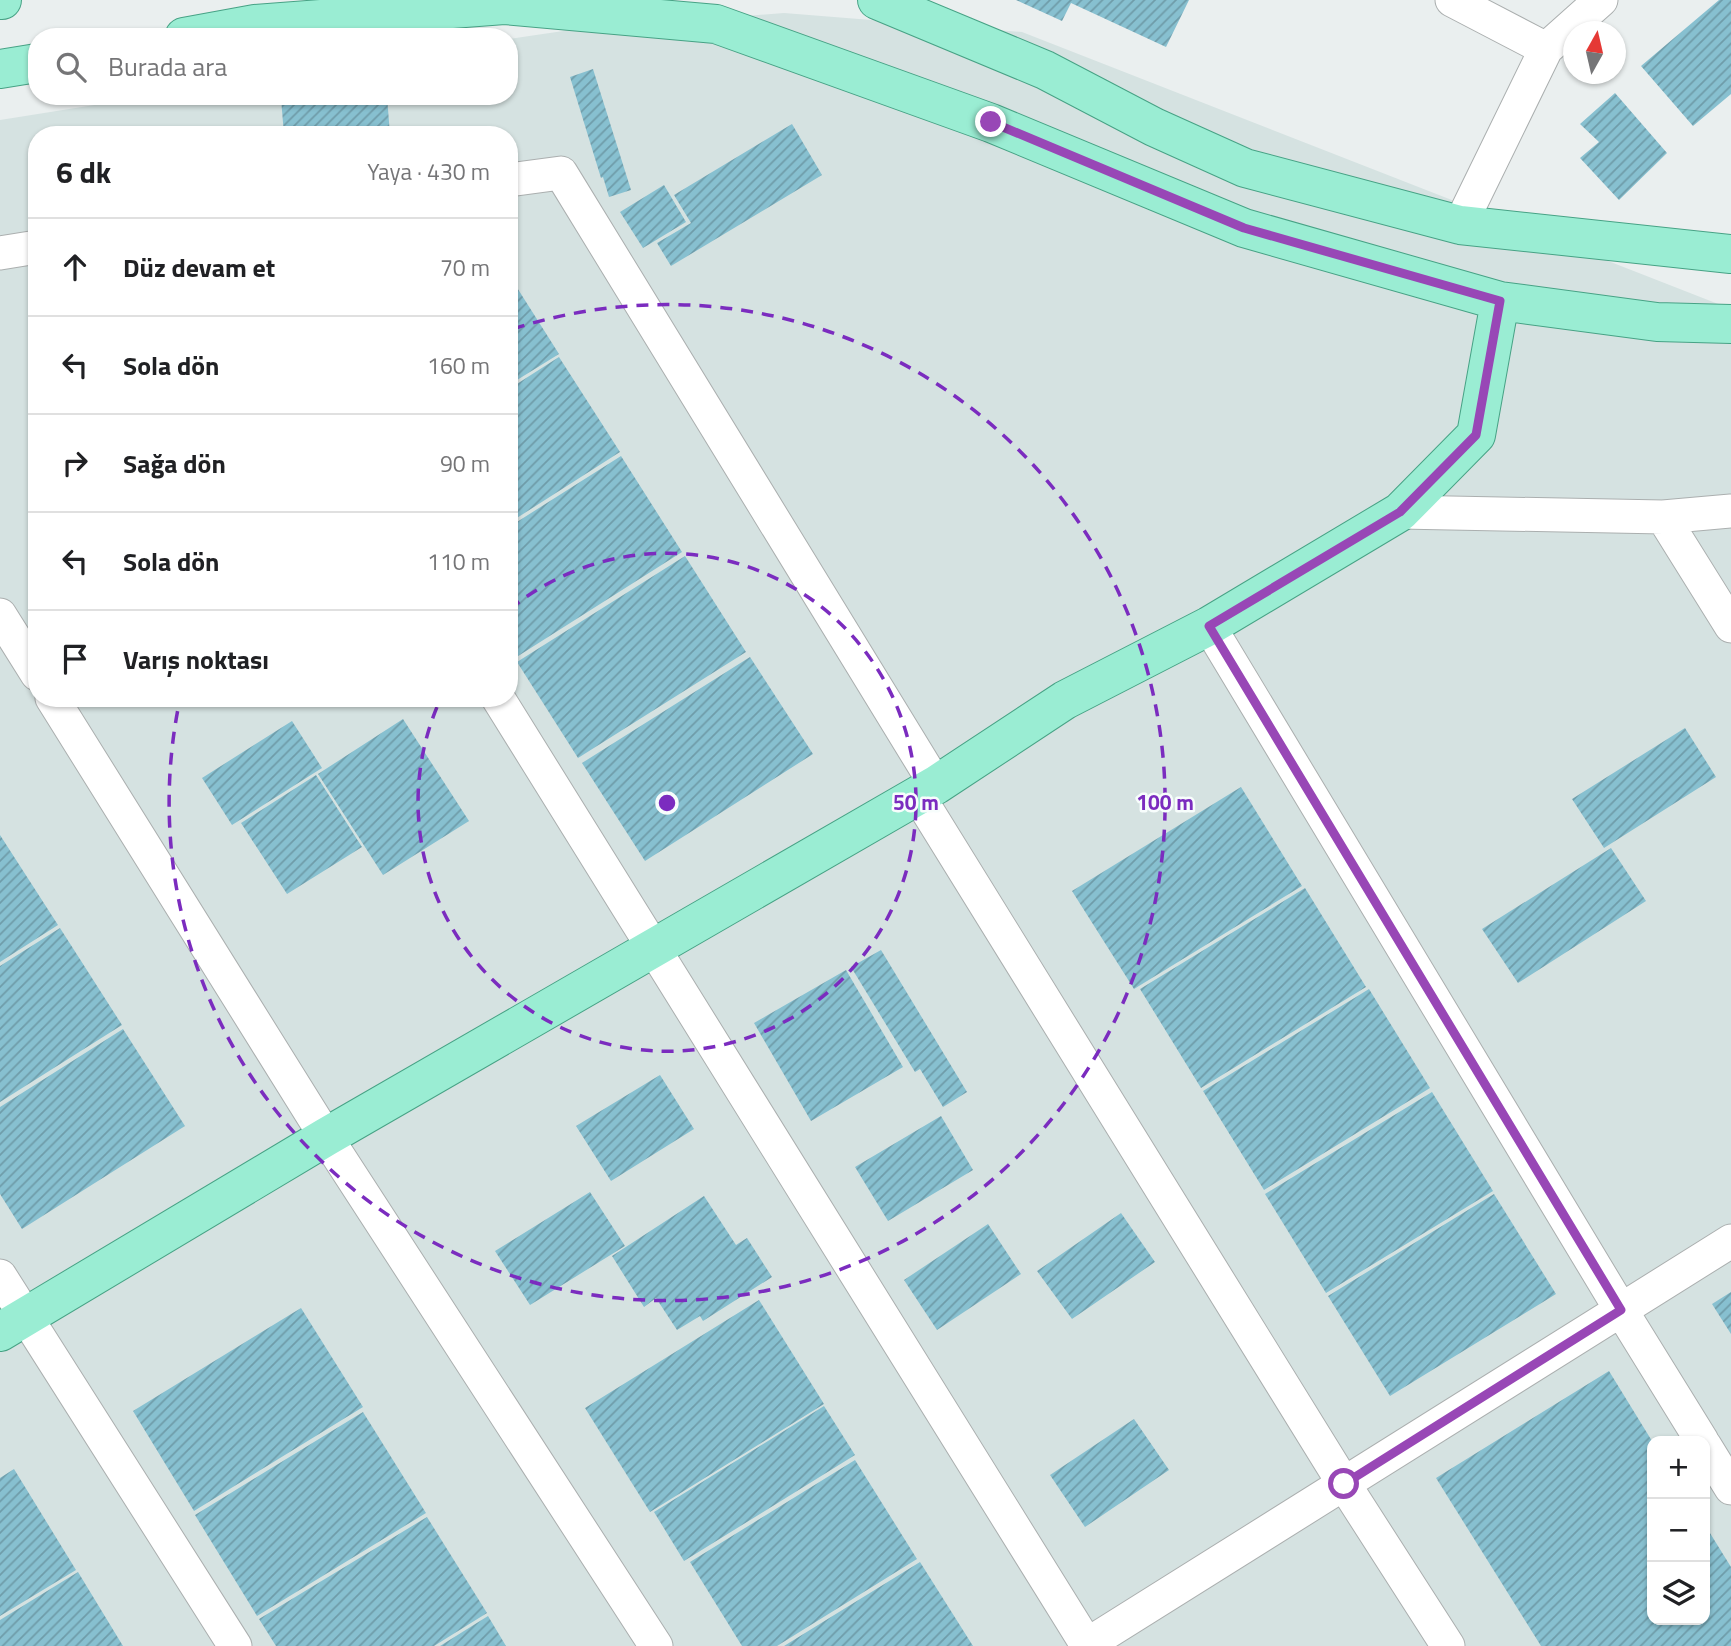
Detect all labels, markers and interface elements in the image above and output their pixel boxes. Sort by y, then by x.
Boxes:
north arrow [1563,21,1626,84]
search box [28,28,518,105]
text: Burada ara [108,47,227,86]
icon: search [52,48,90,86]
route end [975,106,1006,137]
text: 6 dk [56,149,111,195]
text: Yaya · 430 m [367,154,490,189]
icon: ahead [56,248,94,286]
text: Düz devam et [123,248,275,287]
text: 70 m [440,250,490,285]
icon: left [56,346,94,384]
text: Sola dön [123,346,220,385]
text: 160 m [427,348,490,383]
icon: right [56,444,94,482]
text: Sağa dön [123,444,226,483]
text: 90 m [440,446,490,481]
icon: left [56,542,94,580]
text: Sola dön [123,542,220,581]
text: 110 m [427,544,490,579]
icon: arrive [56,640,94,678]
text: Varış noktası [123,640,269,679]
text: 50 m [893,786,939,818]
text: 100 m [1136,786,1194,818]
centre of rings [655,791,679,815]
map controls [1647,1436,1710,1625]
button: + [1647,1436,1710,1499]
route start [1328,1468,1359,1499]
button: − [1647,1499,1710,1562]
button: layers [1647,1562,1710,1625]

